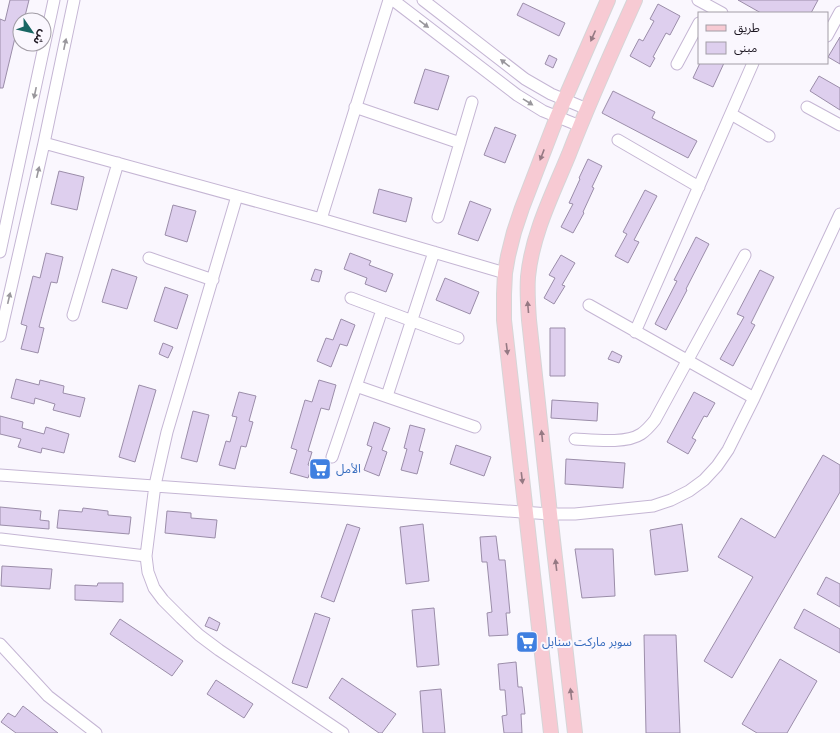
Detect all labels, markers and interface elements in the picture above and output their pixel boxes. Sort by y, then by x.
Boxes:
north arrow [12,12,52,52]
legend [698,12,828,64]
one-way arrow [419,19,430,28]
text: طريق [734,20,760,36]
text: ش [30,27,50,48]
one-way arrow [589,30,595,42]
one-way arrow [62,38,68,50]
text: مبنى [734,40,757,55]
one-way arrow [499,59,510,67]
one-way arrow [31,87,37,99]
one-way arrow [523,98,533,106]
one-way arrow [539,150,545,162]
one-way arrow [35,165,41,178]
one-way arrow [6,292,12,304]
one-way arrow [525,301,532,313]
one-way arrow [504,343,510,355]
one-way arrow [538,430,545,442]
supermarket icon: الأمل [307,456,333,482]
place label: الأمل [336,461,361,476]
one-way arrow [519,472,525,484]
one-way arrow [553,559,559,571]
supermarket icon: سوبر ماركت سنابل [514,629,540,655]
place label: سوبر ماركت سنابل [542,634,632,649]
one-way arrow [567,688,574,700]

